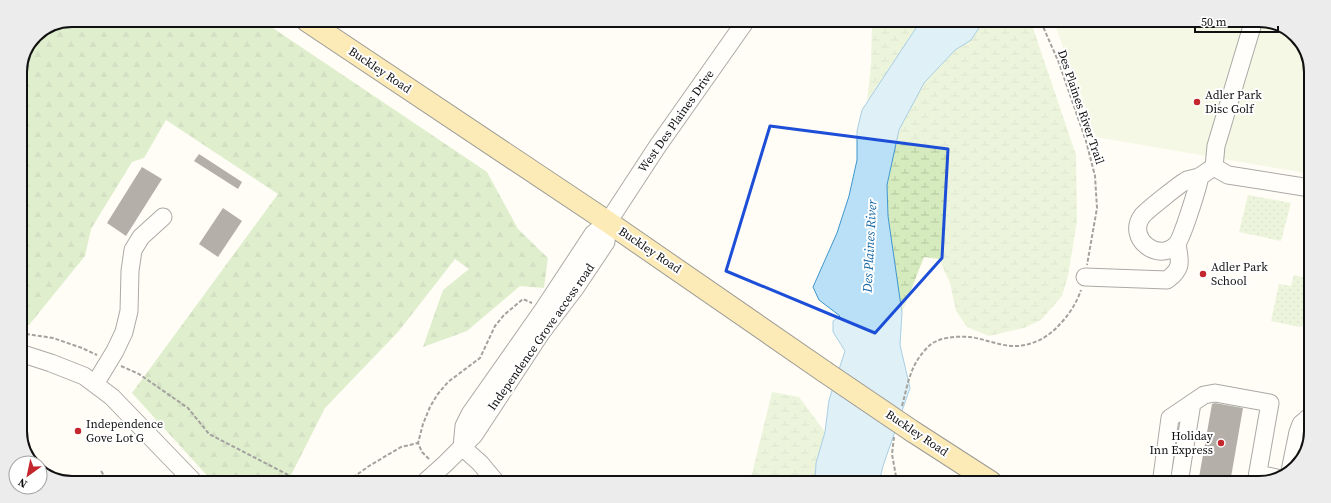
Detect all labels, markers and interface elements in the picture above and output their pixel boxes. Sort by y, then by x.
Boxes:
scale bar [1195,8,1278,34]
text: 50 m [1201,14,1227,30]
street label: Buckley Road [346,43,415,97]
street label: Des Plaines River Trail [1054,48,1108,167]
street label: West Des Plaines Drive [634,66,718,176]
place label: Adler Park Disc Golf [1205,87,1262,117]
marker: Adler Park Disc Golf [1192,97,1202,107]
water label: Des Plaines River [859,198,880,294]
street label: Buckley Road [616,223,685,277]
place label: Adler Park School [1211,259,1268,289]
street label: Independence Grove access road [484,260,598,414]
marker: Adler Park School [1198,269,1208,279]
street label: Buckley Road [883,406,952,460]
place label: Independence Gove Lot G [86,416,163,446]
marker: Independence Gove Lot G [73,426,83,436]
place label: Holiday Inn Express [1149,428,1214,458]
marker: Holiday Inn Express [1216,438,1226,448]
north arrow [8,455,48,495]
text: N [15,474,30,491]

